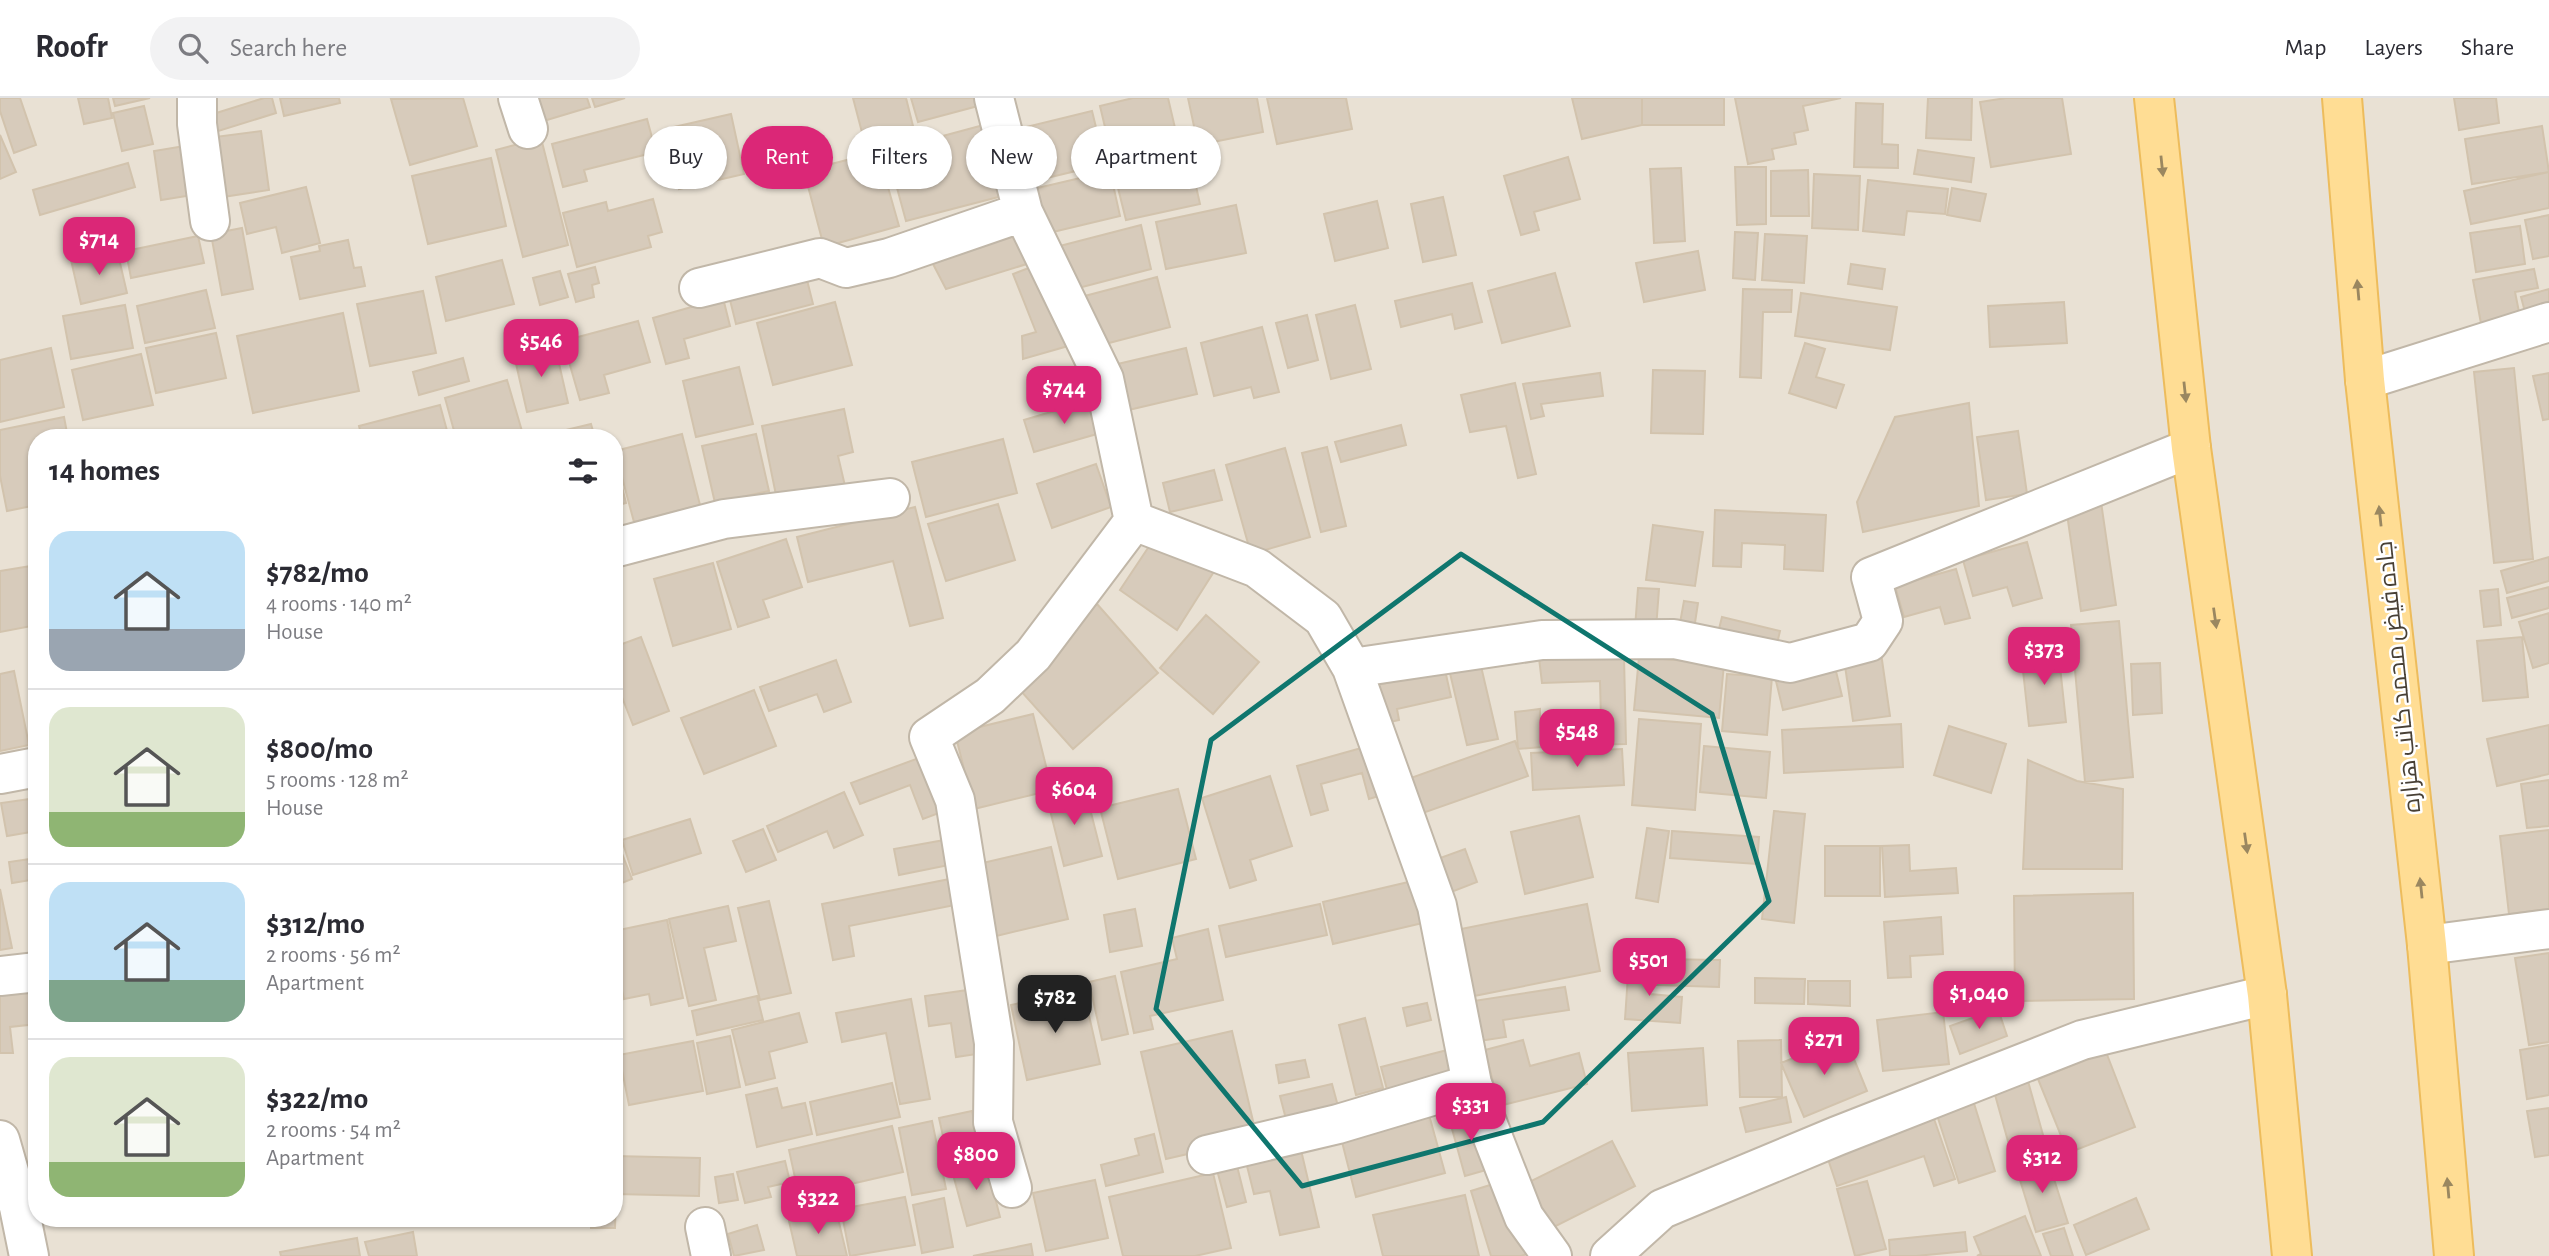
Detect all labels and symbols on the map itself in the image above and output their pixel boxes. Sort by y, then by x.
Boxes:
one-way arrow [2156,155,2167,177]
pin: $714 [58,218,140,277]
one-way arrow [2352,278,2363,300]
pin: $546 [500,320,582,379]
pin: $744 [1023,366,1105,426]
one-way arrow [2180,381,2191,403]
one-way arrow [2375,505,2386,527]
street label: جاده فیض محمد کاتب هزاره [2373,540,2426,814]
one-way arrow [2209,607,2220,629]
pin: $373 [2003,628,2085,687]
pin: $548 [1536,710,1618,769]
pin: $604 [1033,768,1115,827]
one-way arrow [2241,832,2252,854]
one-way arrow [2415,877,2426,899]
pin: $501 [1608,939,1690,998]
pin: $1,040 [1922,972,2036,1031]
pin: $782 [1014,976,1096,1035]
pin: $271 [1783,1018,1865,1077]
pin: $331 [1430,1084,1512,1143]
pin: $800 [935,1132,1017,1192]
pin: $312 [2001,1136,2083,1195]
pin: $322 [777,1176,859,1236]
one-way arrow [2442,1177,2453,1199]

